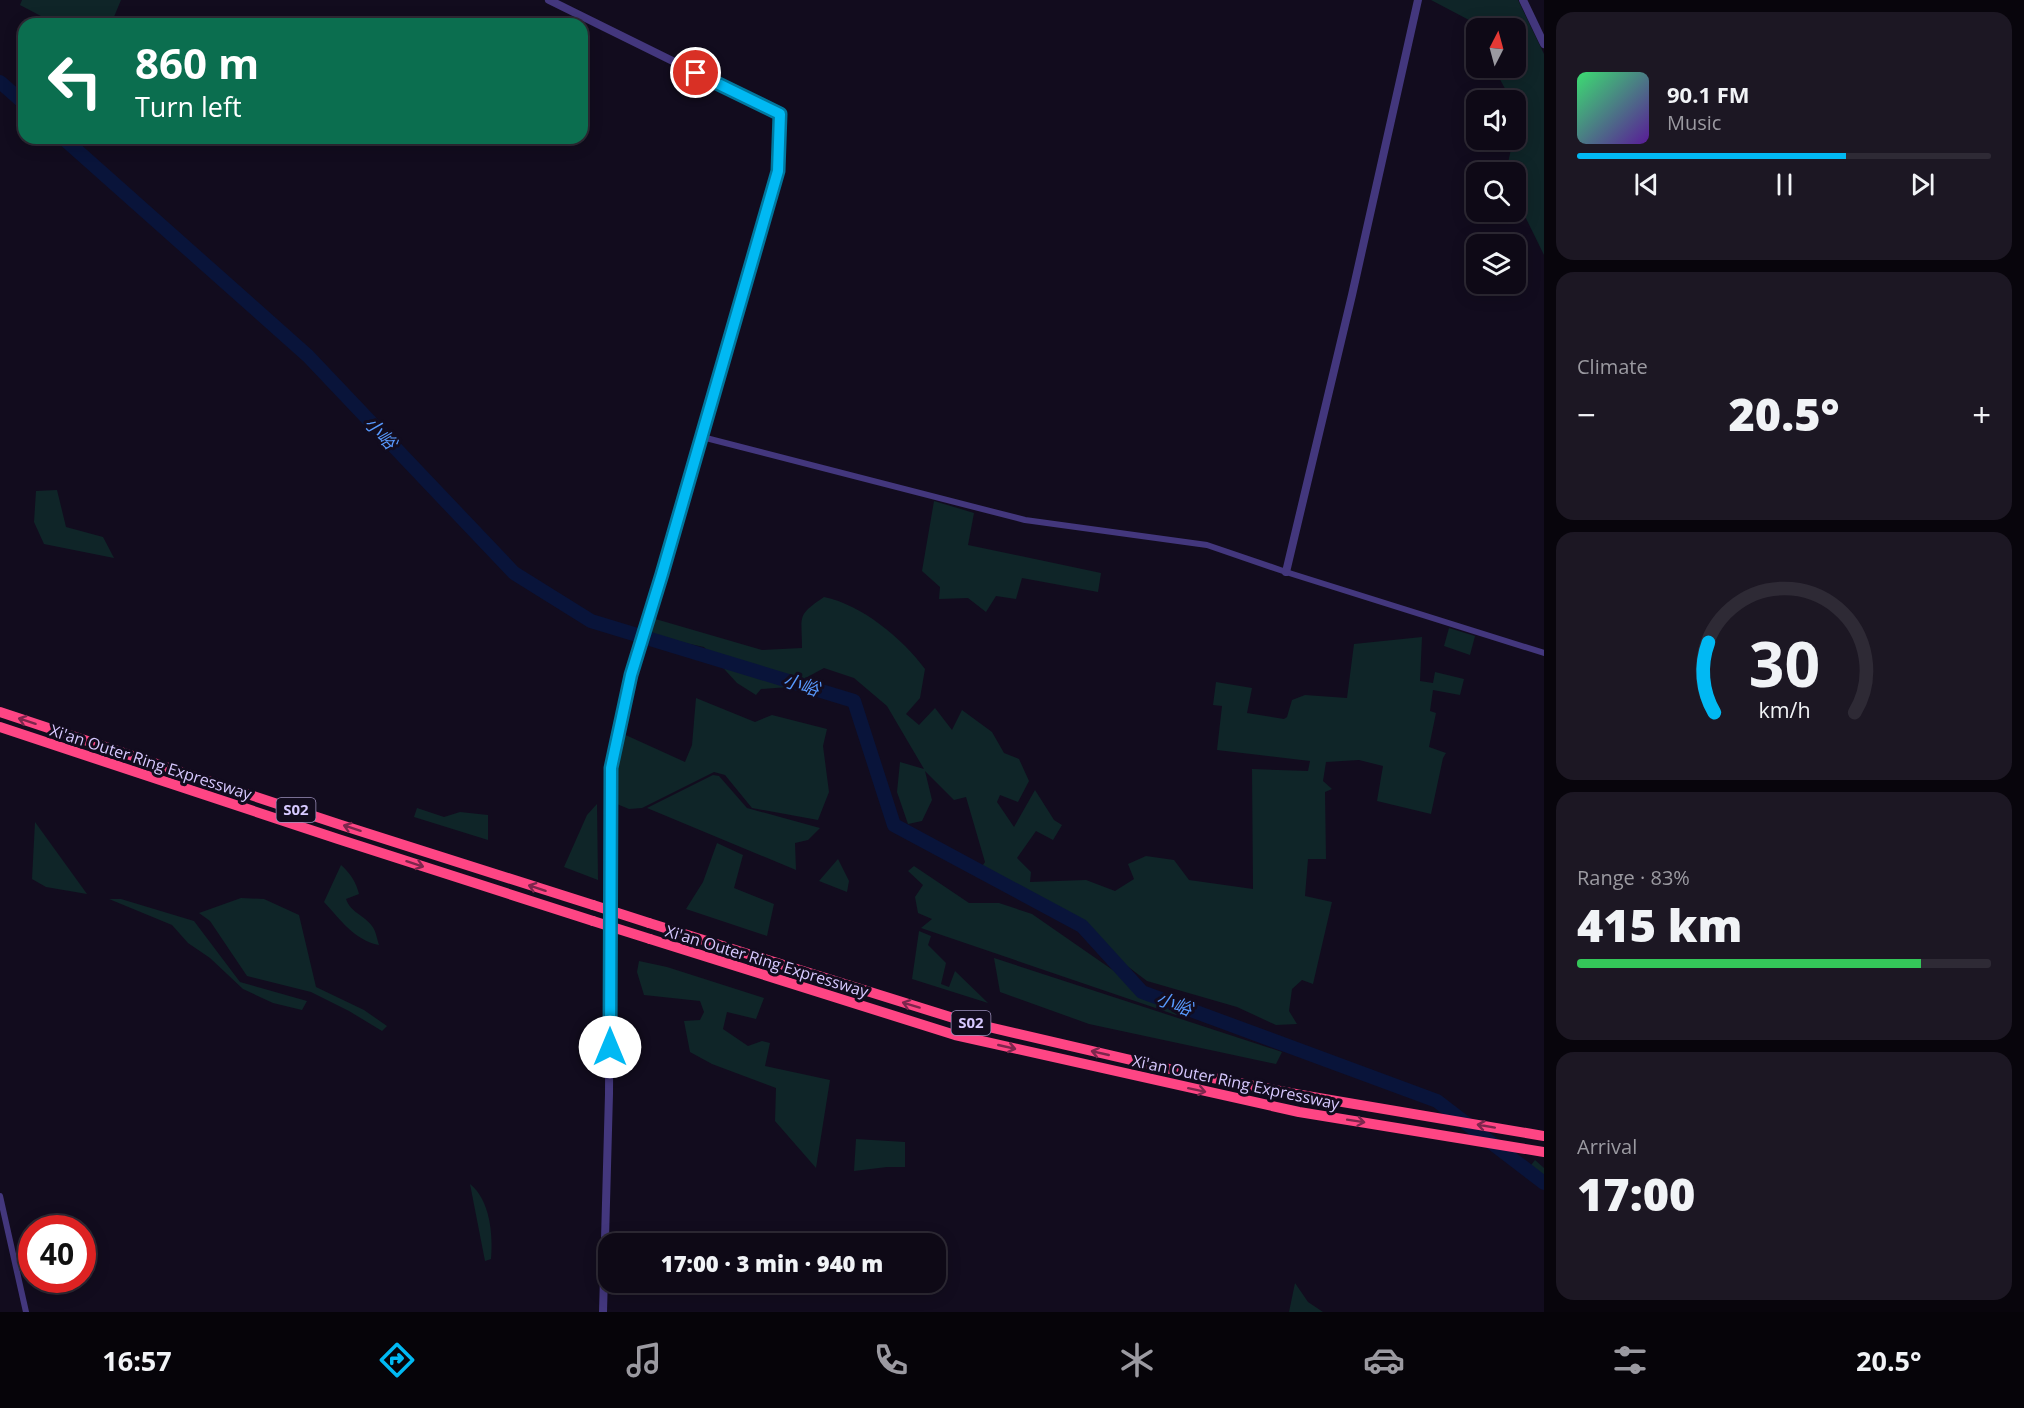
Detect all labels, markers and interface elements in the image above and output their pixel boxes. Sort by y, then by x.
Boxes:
north arrow [1466,18,1526,78]
map controls [1466,18,1526,294]
text: 860 m [135,34,259,91]
icon: left [36,42,114,120]
pin [670,47,721,98]
icon: arrive [679,56,712,89]
text: 90.1 FM [1667,79,1750,109]
text: Turn left [135,88,242,125]
button: sound [1466,90,1526,150]
text: Music [1667,109,1721,136]
button: search [1466,162,1526,222]
icon: previous [1630,168,1663,201]
icon: pause [1768,168,1801,201]
icon: next [1906,168,1939,201]
button: layers [1466,234,1526,294]
text: Climate [1577,353,1648,380]
text: 20.5° [1728,383,1840,444]
text: − [1577,392,1596,437]
text: + [1972,392,1991,437]
water label: 小峪 [360,411,404,456]
text: 30 [1748,620,1820,705]
water label: 小峪 [781,667,825,702]
text: km/h [1758,695,1810,724]
one-way arrow [18,714,37,725]
street label: Xi'an Outer Ring Expressway [47,719,256,805]
road number: S02 [276,798,316,822]
one-way arrow [343,822,362,833]
one-way arrow [405,859,424,870]
text: Range · 83% [1577,864,1690,891]
one-way arrow [528,881,547,892]
text: 415 km [1577,894,1742,955]
street label: Xi'an Outer Ring Expressway [663,920,872,1003]
water label: 小峪 [1153,986,1198,1022]
one-way arrow [902,999,921,1010]
road number: S02 [952,1011,990,1035]
position arrow [578,1015,642,1079]
one-way arrow [997,1041,1016,1053]
one-way arrow [1090,1047,1110,1058]
street label: Xi'an Outer Ring Expressway [1131,1049,1342,1115]
one-way arrow [1187,1085,1206,1096]
one-way arrow [1346,1116,1366,1127]
one-way arrow [1477,1121,1497,1132]
text: Arrival [1577,1133,1637,1160]
text: 17:00 [1577,1163,1695,1224]
speed limit sign: 40 [18,1215,96,1293]
text: 17:00 · 3 min · 940 m [661,1248,883,1278]
icon: directions [376,1339,418,1381]
icon: music [623,1339,665,1381]
icon: phone [870,1339,912,1381]
icon: climate [1116,1339,1158,1381]
icon: car [1363,1339,1405,1381]
icon: filters [1609,1339,1651,1381]
text: 16:57 [102,1342,172,1379]
text: 20.5° [1856,1342,1922,1379]

